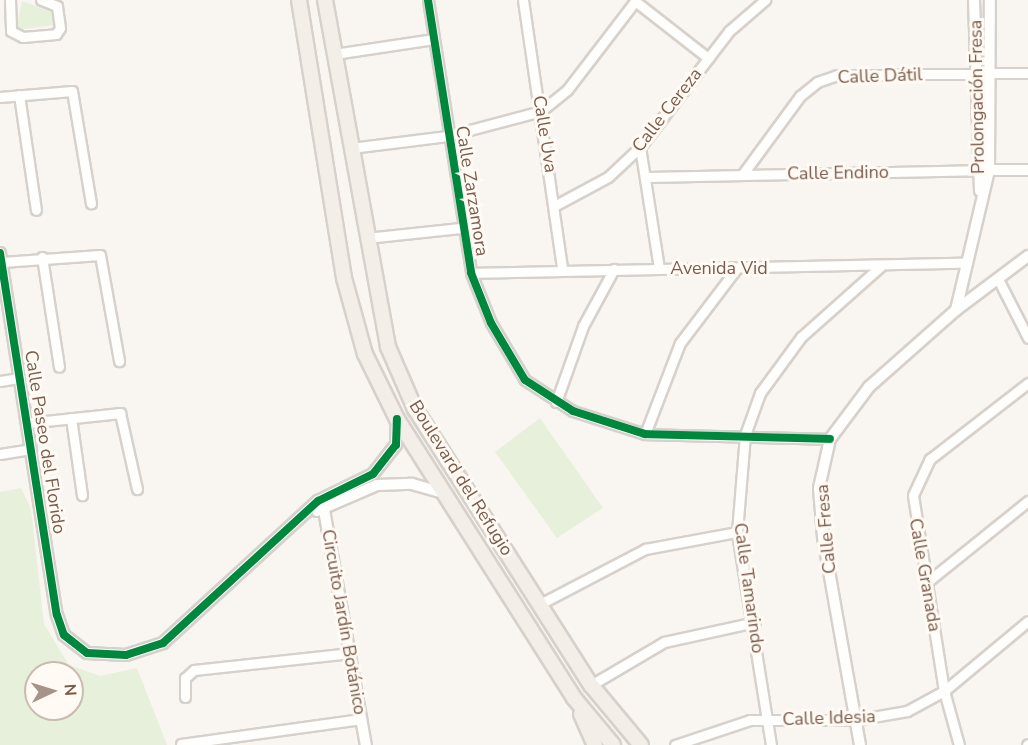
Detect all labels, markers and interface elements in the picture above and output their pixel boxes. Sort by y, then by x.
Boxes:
street label: Prolongación Fresa [965,20,989,174]
street label: Calle Cereza [627,64,707,156]
street label: Calle Dátil [837,64,923,88]
street label: Calle Uva [528,94,562,174]
street label: Calle Zarzamora [451,124,493,258]
street label: Calle Endino [787,161,889,185]
street label: Avenida Vid [670,257,768,279]
street label: Calle Paseo del Florido [20,349,70,535]
street label: Boulevard del Refugio [404,396,518,560]
street label: Calle Fresa [811,483,841,575]
street label: Calle Granada [904,517,946,633]
street label: Calle Tamarindo [729,521,769,655]
street label: Circuito Jardín Botánico [317,528,371,716]
north arrow [24,661,84,721]
text: N [59,683,81,697]
street label: Calle Idesia [782,706,876,730]

